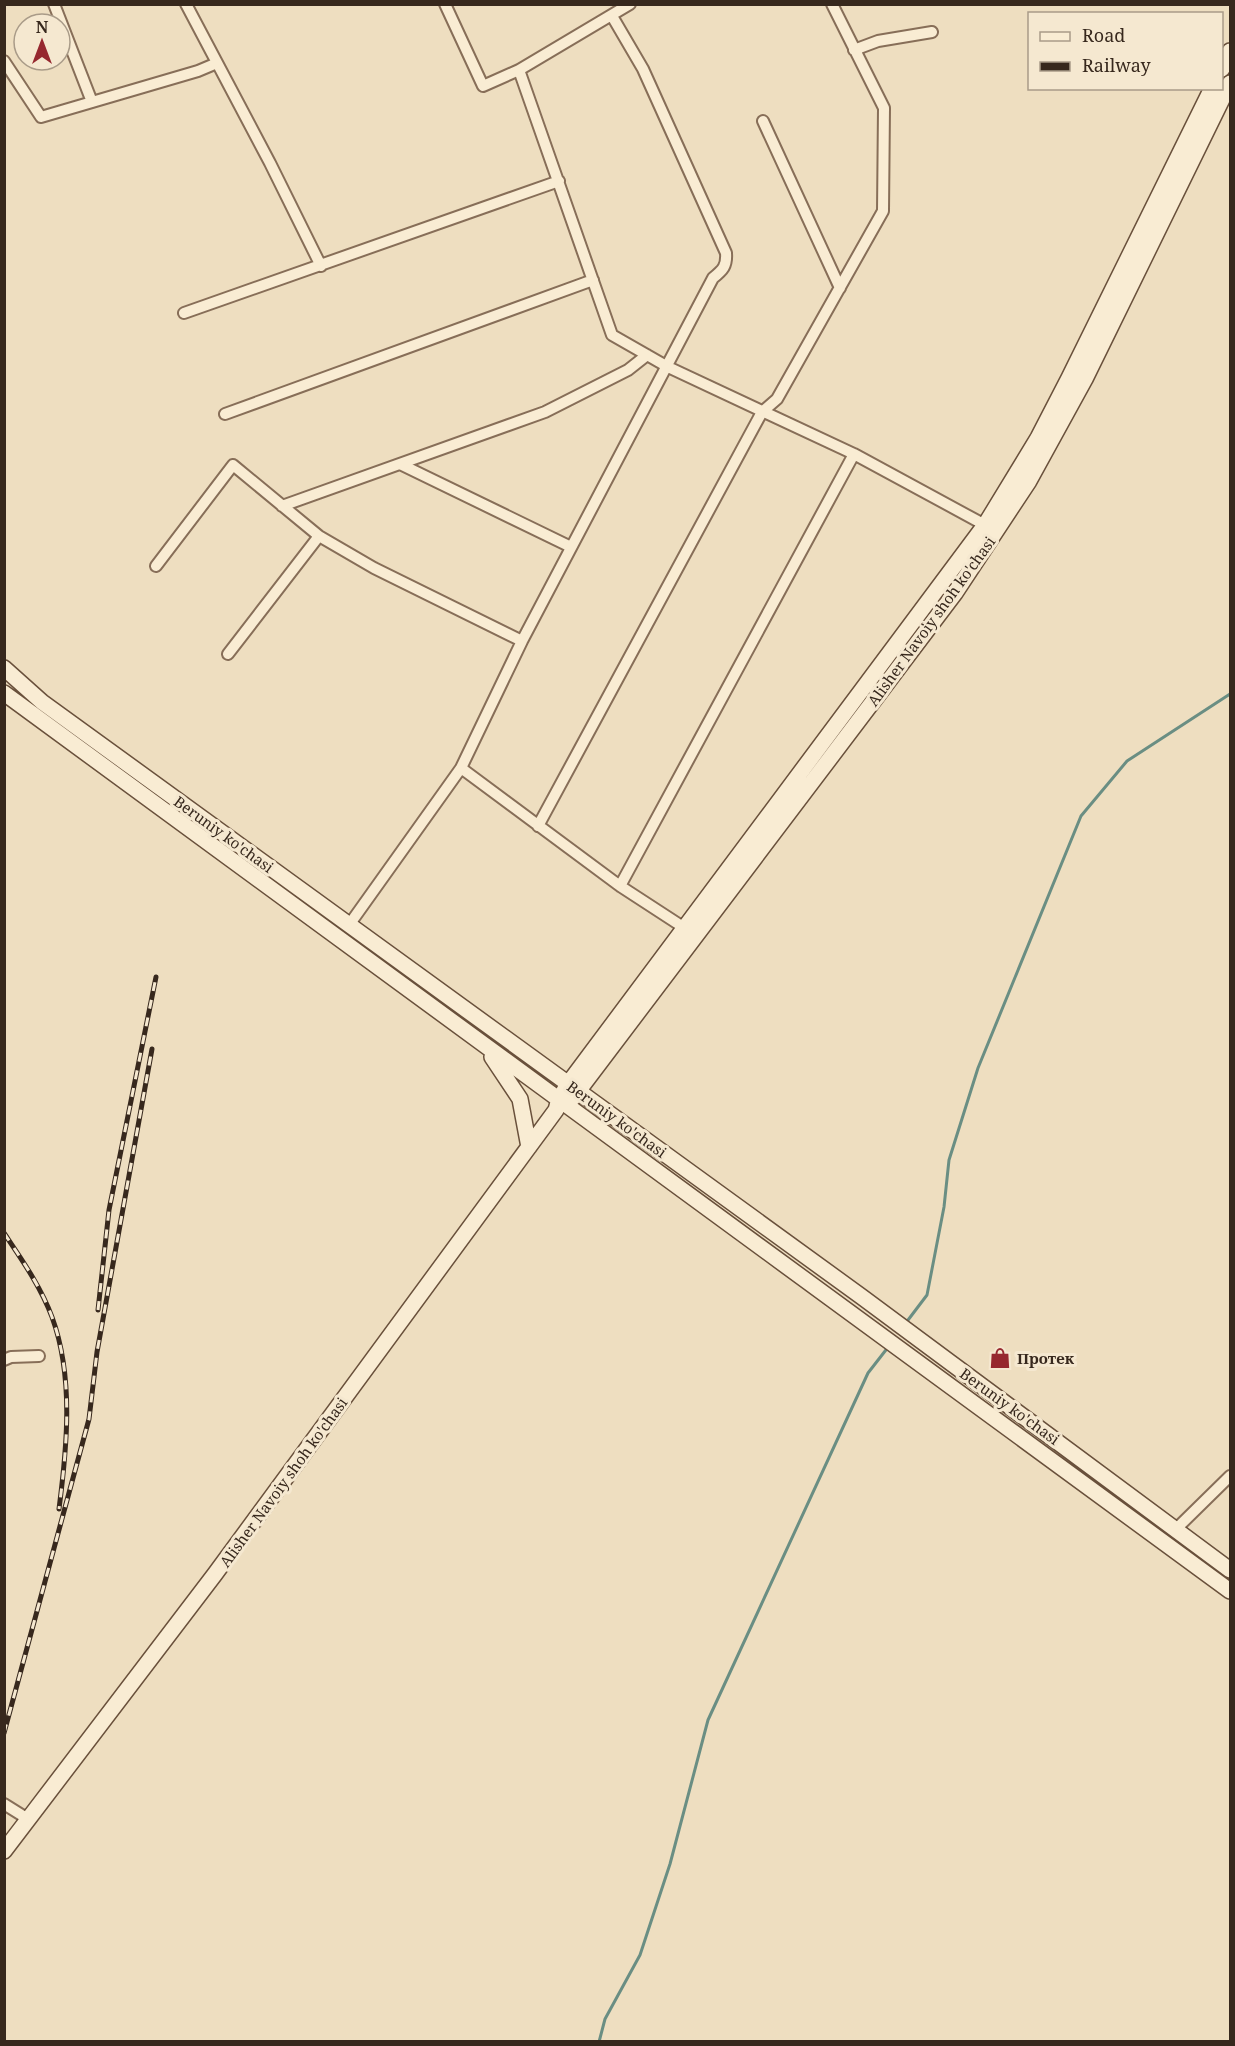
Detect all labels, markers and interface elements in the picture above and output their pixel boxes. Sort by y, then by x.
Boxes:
north arrow [12,12,72,72]
legend [1028,12,1223,90]
text: N [36,16,49,38]
text: Road [1082,23,1125,47]
text: Railway [1082,53,1152,77]
street label: Alisher Navoiy shoh ko'chasi [863,532,999,710]
street label: Beruniy ko'chasi [170,791,278,877]
street label: Beruniy ko'chasi [563,1076,671,1162]
shop icon: Протек [988,1346,1012,1370]
place label: Протек [1017,1348,1075,1368]
street label: Beruniy ko'chasi [956,1363,1064,1449]
street label: Alisher Navoiy shoh ko'chasi [215,1393,351,1571]

